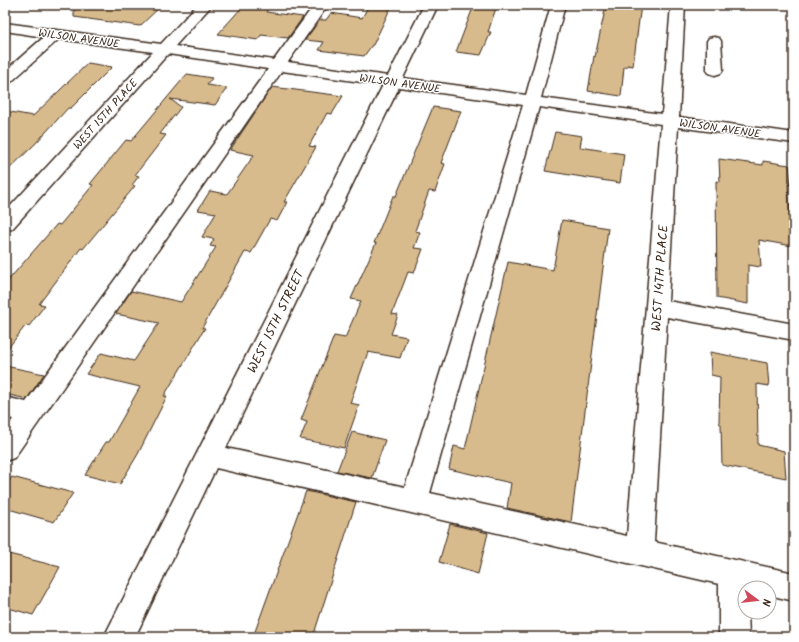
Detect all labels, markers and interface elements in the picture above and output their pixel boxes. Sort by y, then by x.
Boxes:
street label: WILSON AVENUE [37,24,121,54]
street label: WILSON AVENUE [358,69,442,99]
street label: WEST 15TH PLACE [69,75,143,154]
street label: WILSON AVENUE [678,114,762,144]
street label: WEST 14TH PLACE [646,224,675,332]
street label: WEST 15TH STREET [242,266,311,377]
north arrow [737,580,777,620]
text: N [756,597,775,608]

